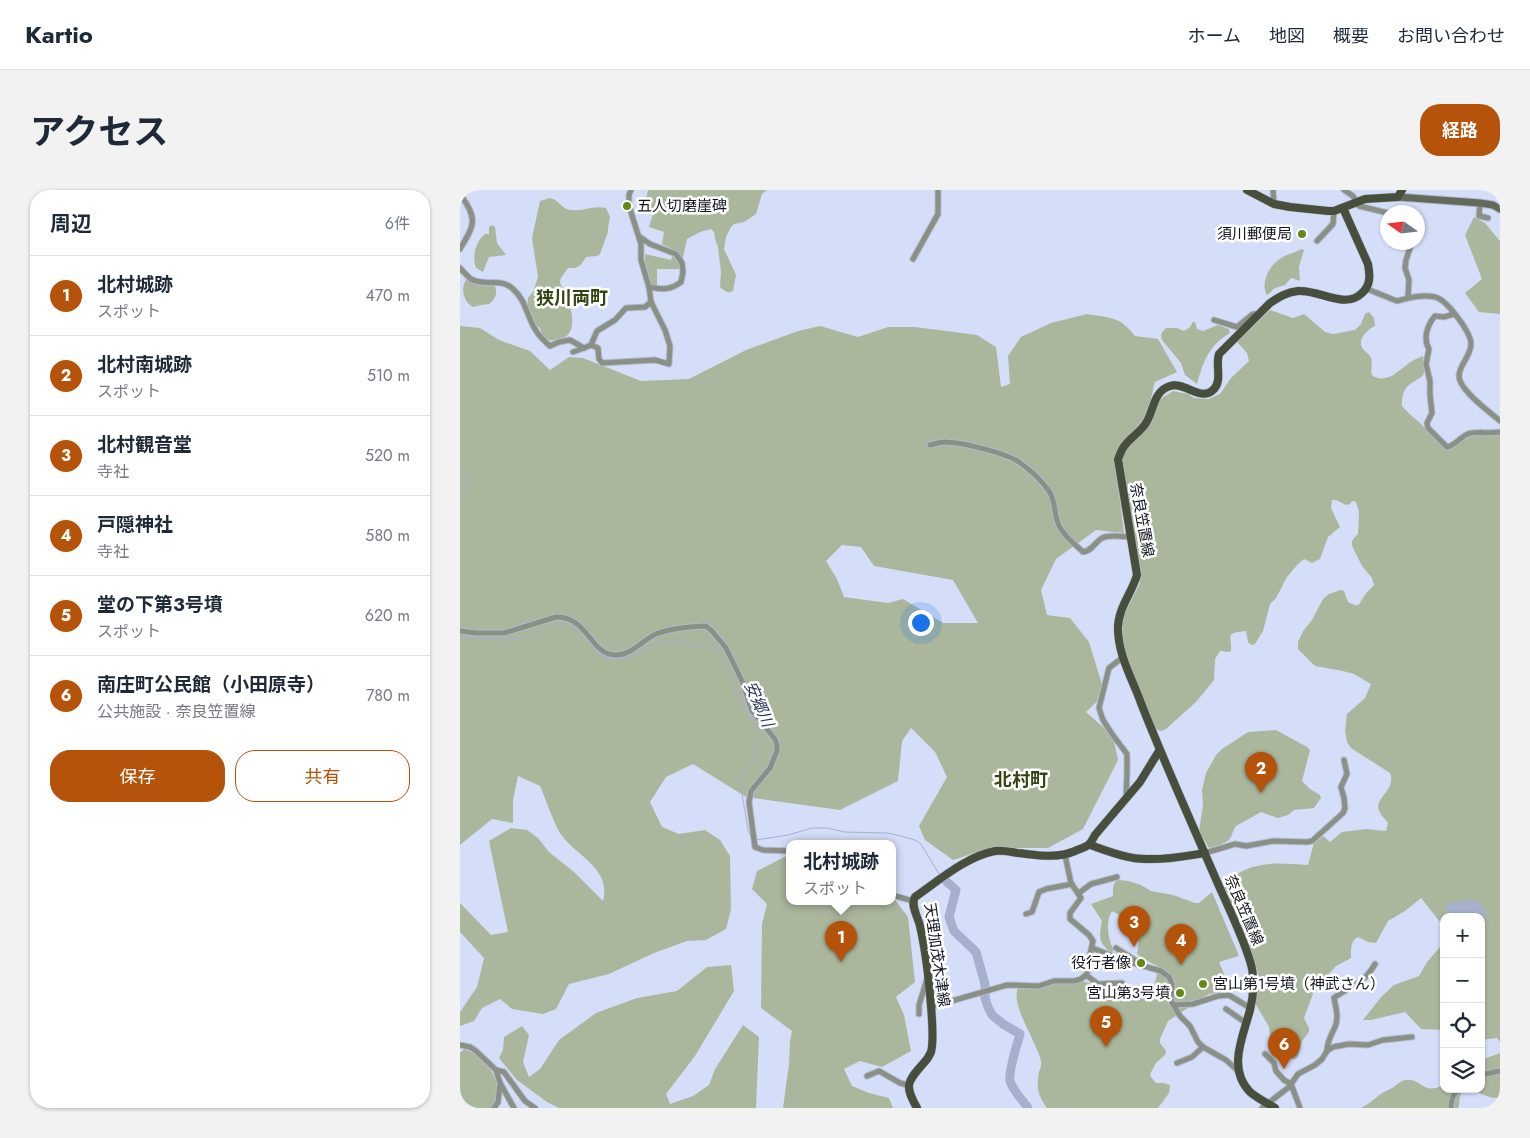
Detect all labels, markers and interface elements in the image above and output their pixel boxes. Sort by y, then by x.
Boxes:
text: Kartio [25,17,93,52]
text: ホーム [1188,23,1241,49]
text: 地図 [1269,23,1305,49]
text: 概要 [1333,23,1369,49]
text: お問い合わせ [1397,23,1505,49]
button: 経路 [1420,104,1500,156]
text: アクセス [30,107,168,157]
place label: 五人切磨崖碑 [637,195,727,217]
marker: 五人切磨崖碑 [621,200,633,212]
north arrow [1380,205,1425,250]
text: 周辺 [50,209,92,239]
text: 6件 [385,212,410,235]
place label: 須川郵便局 [1217,223,1292,245]
marker: 須川郵便局 [1296,228,1308,240]
text: 北村城跡 [97,271,173,298]
text: 1 [62,284,70,307]
text: 470 m [365,284,410,307]
district label: 狭川両町 [536,285,608,311]
text: スポット [97,300,161,323]
text: 北村南城跡 [97,351,192,378]
text: 2 [61,364,71,387]
text: 510 m [367,364,410,387]
text: スポット [97,380,161,403]
text: 北村観音堂 [97,431,192,458]
text: 3 [61,444,71,467]
text: 520 m [365,444,410,467]
text: 寺社 [97,460,129,483]
street label: 奈良笠置線 [1125,481,1159,559]
text: 戸隠神社 [97,511,173,538]
text: 4 [60,524,72,547]
text: 580 m [365,524,410,547]
text: 寺社 [97,540,129,563]
text: 堂の下第3号墳 [97,591,223,618]
text: 5 [61,604,71,627]
text: 620 m [365,604,410,627]
your location [908,610,934,636]
text: スポット [97,620,161,643]
text: 南庄町公民館（小田原寺） [97,671,325,698]
water label: 安郷川 [739,677,780,732]
text: 6 [61,684,71,707]
text: 780 m [366,684,410,707]
text: 公共施設 · 奈良笠置線 [97,700,255,723]
button: 保存 [50,750,225,802]
button: 共有 [235,750,410,802]
pin: 2 [1245,752,1277,793]
district label: 北村町 [994,767,1048,793]
popup [786,840,896,905]
text: 北村城跡 [803,848,879,875]
street label: 奈良笠置線 [1219,871,1269,949]
text: スポット [803,877,867,900]
street label: 天理加茂木津線 [919,901,955,1009]
pin: 3 [1118,906,1150,947]
map controls [1440,913,1485,1093]
button: + [1440,913,1485,958]
pin: 1 [825,921,857,962]
pin: 4 [1165,924,1197,965]
place label: 役行者像 [1071,952,1131,974]
marker: 役行者像 [1135,957,1147,969]
button: − [1440,958,1485,1003]
place label: 宮山第1号墳（神武さん） [1213,973,1385,995]
marker: 宮山第1号墳（神武さん） [1197,978,1209,990]
place label: 宮山第3号墳 [1087,982,1170,1004]
marker: 宮山第3号墳 [1174,987,1186,999]
button: locate [1440,1003,1485,1048]
pin: 5 [1090,1006,1122,1047]
pin: 6 [1268,1028,1300,1069]
button: layers [1440,1048,1485,1093]

